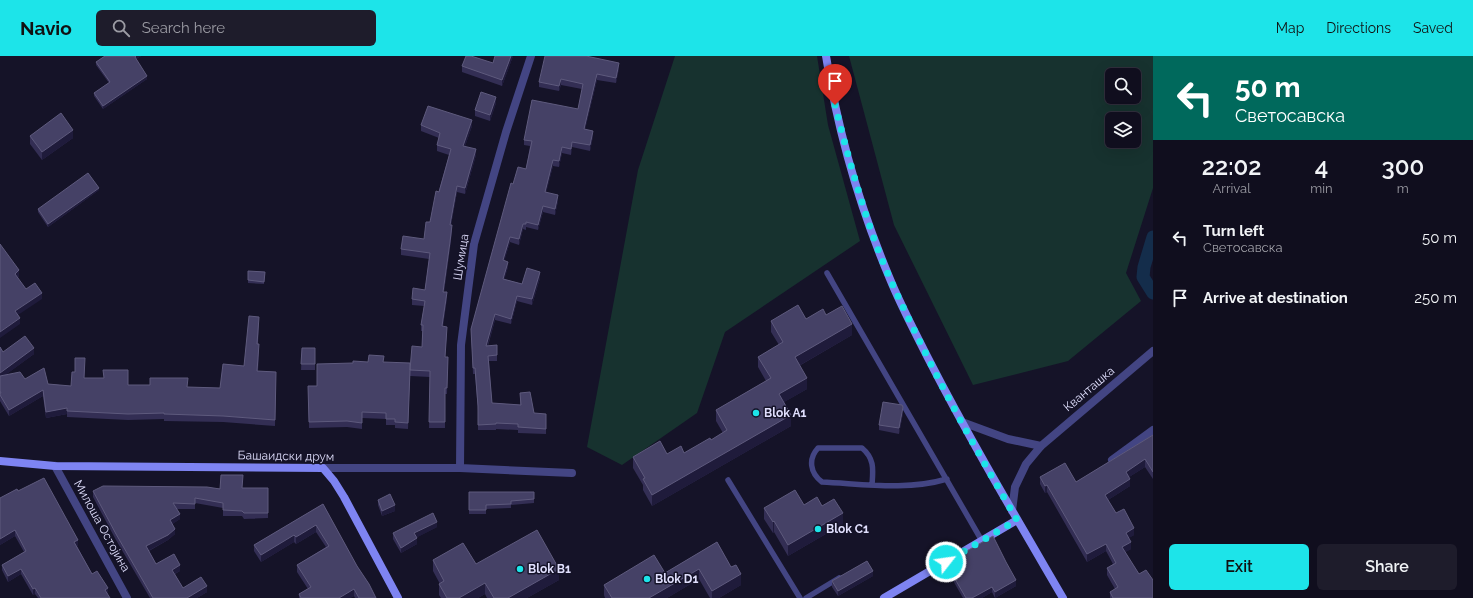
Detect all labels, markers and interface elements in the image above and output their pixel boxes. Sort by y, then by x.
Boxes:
search box [96,10,376,46]
text: Navio [20,17,72,39]
icon: search [110,17,132,39]
text: Search here [142,19,225,37]
text: Map [1276,20,1304,36]
text: Directions [1326,20,1391,36]
text: Saved [1413,20,1453,36]
pin [818,64,852,105]
map controls [1105,68,1141,148]
button: search [1105,68,1141,104]
icon: arrive [824,70,846,92]
text: 50 m [1235,71,1301,104]
icon: left [1169,72,1221,124]
text: Светосавска [1235,105,1345,126]
button: layers [1105,112,1141,148]
text: 22:02 [1202,152,1261,181]
text: 4 [1315,152,1328,181]
text: 300 [1381,152,1424,181]
text: Arrival [1213,181,1251,196]
text: min [1310,181,1333,196]
text: m [1397,181,1409,196]
text: Turn left [1203,222,1264,240]
icon: left [1169,227,1191,249]
text: 50 m [1422,229,1457,247]
street label: Шумица [450,233,472,281]
text: Светосавска [1203,240,1283,255]
icon: arrive [1169,287,1191,309]
text: Arrive at destination [1203,289,1348,307]
text: 250 m [1414,289,1457,307]
street label: Кванташка [1061,364,1117,414]
place label: Blok A1 [764,406,807,420]
marker: Blok A1 [751,408,761,418]
street label: Башаидски друм [238,448,334,464]
street label: Милоша Остојина [71,478,133,574]
place label: Blok C1 [826,522,869,536]
marker: Blok C1 [813,524,823,534]
position arrow [925,541,967,583]
button: Exit [1169,544,1309,590]
button: Share [1317,544,1457,590]
place label: Blok B1 [528,562,571,576]
marker: Blok B1 [515,564,525,574]
place label: Blok D1 [655,572,698,586]
marker: Blok D1 [642,574,652,584]

